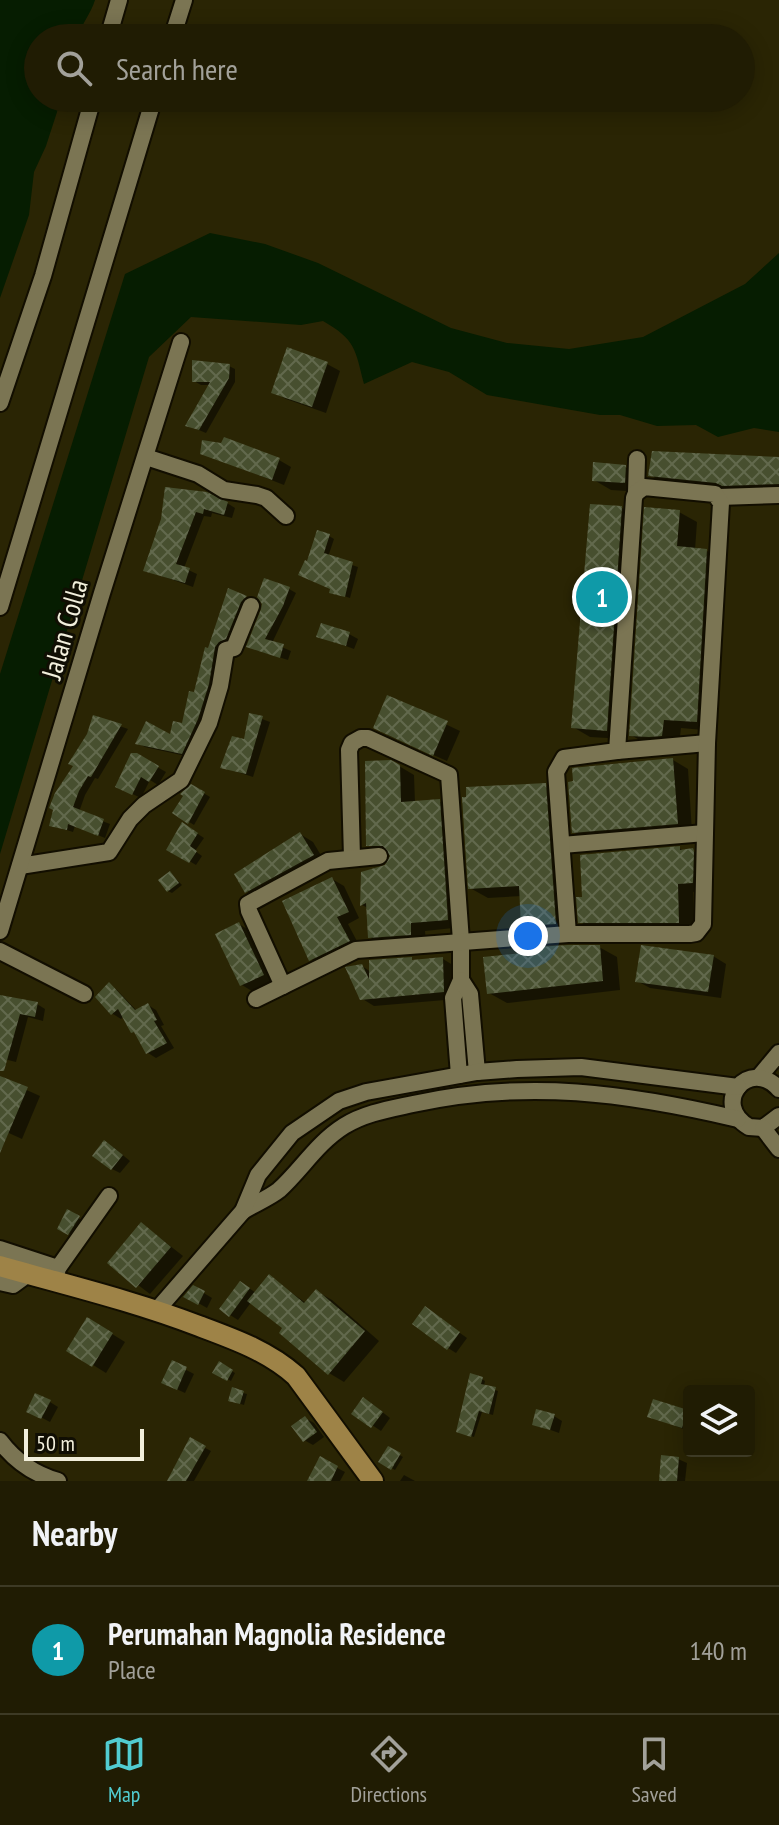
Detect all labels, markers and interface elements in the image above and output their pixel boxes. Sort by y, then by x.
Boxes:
search box [24,24,755,112]
icon: search [52,46,96,90]
text: Search here [116,49,238,88]
pin: 1 [576,567,628,627]
street label: Jalan Colla [32,575,96,684]
your location [508,916,548,956]
map controls [683,1385,755,1457]
button: layers [683,1385,755,1457]
scale bar [24,1425,144,1461]
text: 50 m [36,1429,75,1457]
text: Nearby [32,1511,117,1555]
text: Perumahan Magnolia Residence [108,1614,446,1653]
text: 1 [52,1634,64,1667]
text: 140 m [689,1634,747,1667]
text: Place [108,1653,156,1686]
tab: Map [102,1732,146,1808]
tab: Directions [351,1732,427,1808]
tab: Saved [631,1732,677,1808]

